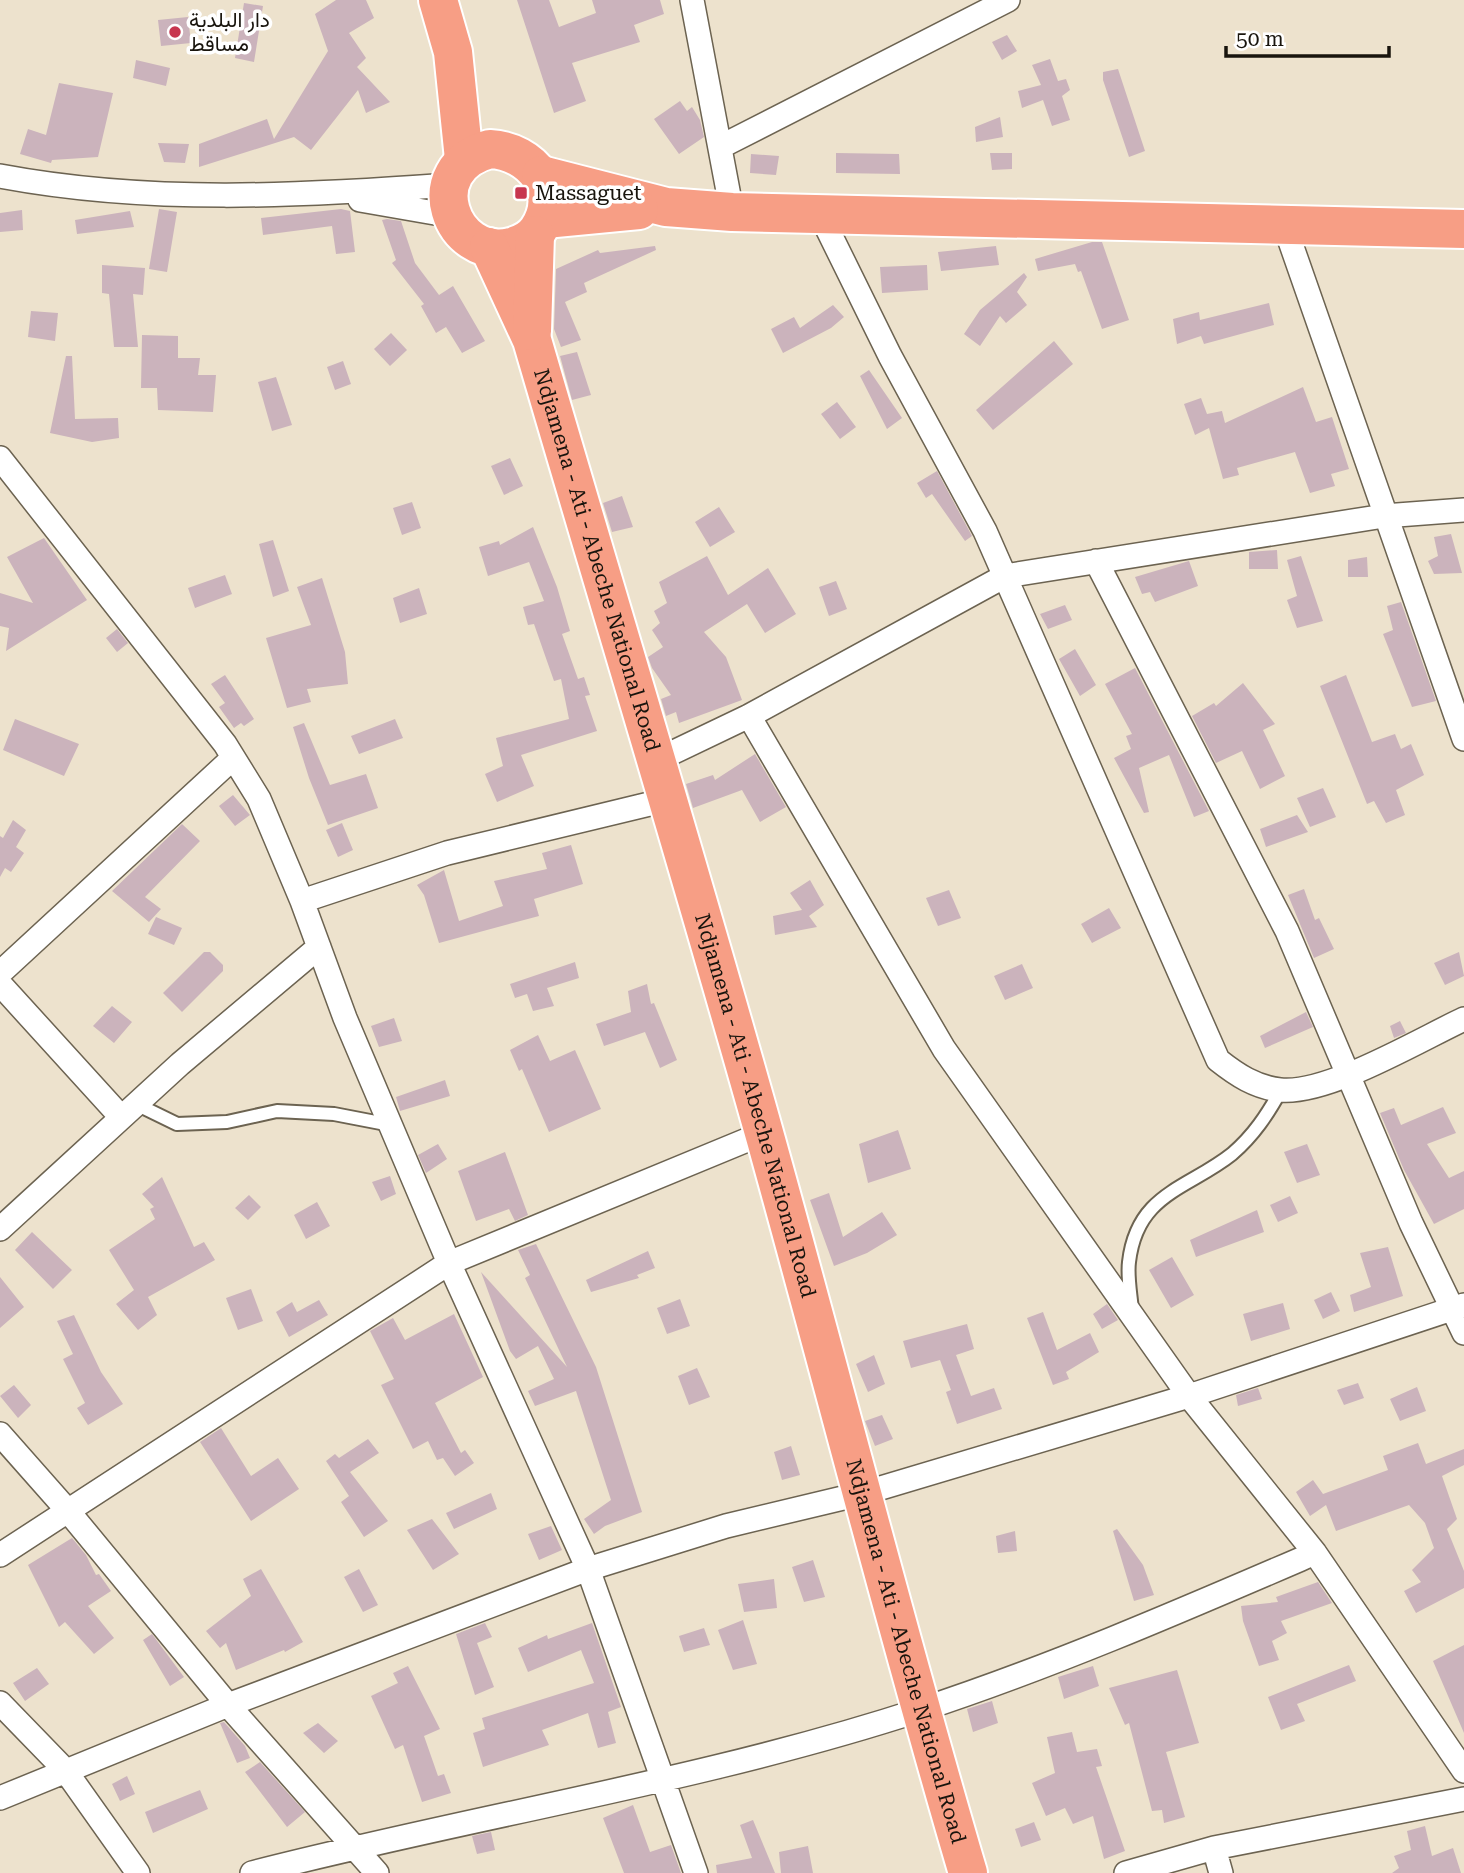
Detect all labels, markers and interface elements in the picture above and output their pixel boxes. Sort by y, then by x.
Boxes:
place label: دار البلدية مساقط [189,8,270,56]
scale bar [1226,14,1389,58]
marker: دار البلدية مساقط [167,24,183,40]
text: 50 m [1236,27,1284,51]
place label: Massaguet [535,181,642,205]
marker: Massaguet [513,185,529,201]
street label: Ndjamena - Ati - Abeche National Road [529,366,665,755]
street label: Ndjamena - Ati - Abeche National Road [690,911,821,1301]
street label: Ndjamena - Ati - Abeche National Road [841,1456,971,1847]

